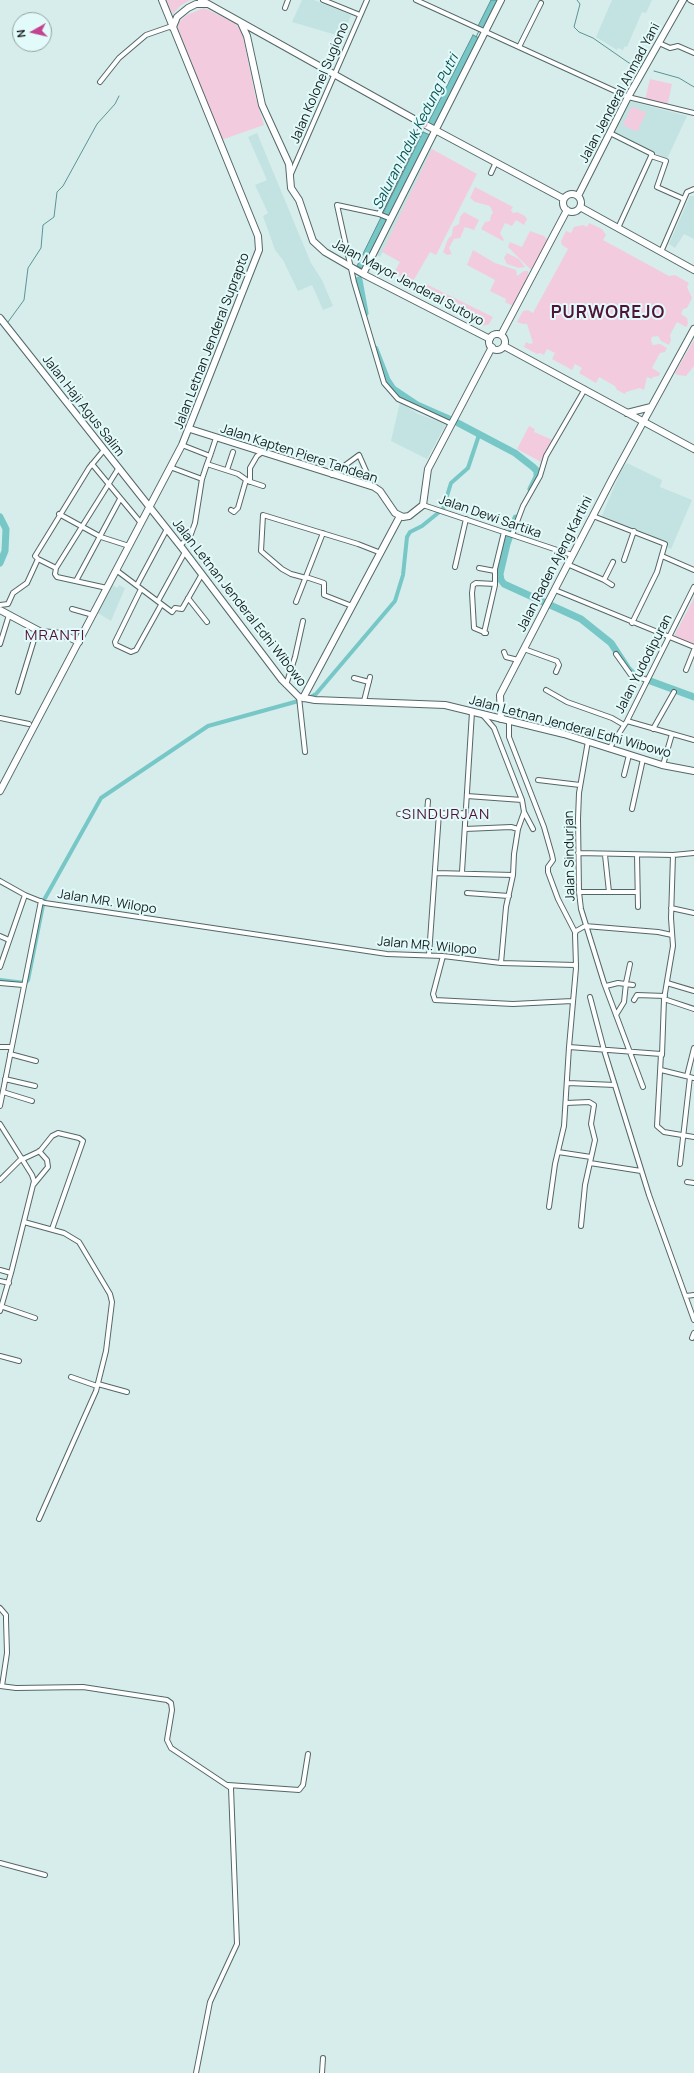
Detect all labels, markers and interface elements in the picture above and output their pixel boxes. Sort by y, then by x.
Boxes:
north arrow [12,12,52,52]
street label: Jalan Kolonel Sugiono [287,20,353,146]
street label: Jalan Jenderal Ahmad Yani [576,20,664,166]
text: N [13,29,29,39]
water label: Saluran Induk Kedung Putri [369,51,463,213]
street label: Jalan Mayor Jenderal Sutoyo [330,236,486,330]
street label: Jalan Letnan Jenderal Suprapto [171,251,253,431]
district label: PURWOREJO [551,303,665,323]
street label: Jalan Haji Agus Salim [39,352,127,460]
street label: Jalan Kapten Piere Tandean [218,421,380,487]
street label: Jalan Dewi Sartika [437,492,543,542]
street label: Jalan Raden Ajeng Kartini [514,494,596,634]
street label: Jalan Letnan Jenderal Edhi Wibowo [169,516,309,690]
street label: Jalan Yudodipuran [612,612,676,716]
district label: MRANTI [25,627,85,645]
street label: Jalan Letnan Jenderal Edhi Wibowo [467,693,673,761]
district label: SINDURJAN [402,806,490,824]
street label: Jalan Sindurjan [561,810,579,902]
street label: Jalan MR. Wilopo [56,886,158,918]
street label: Jalan MR. Wilopo [377,934,477,958]

